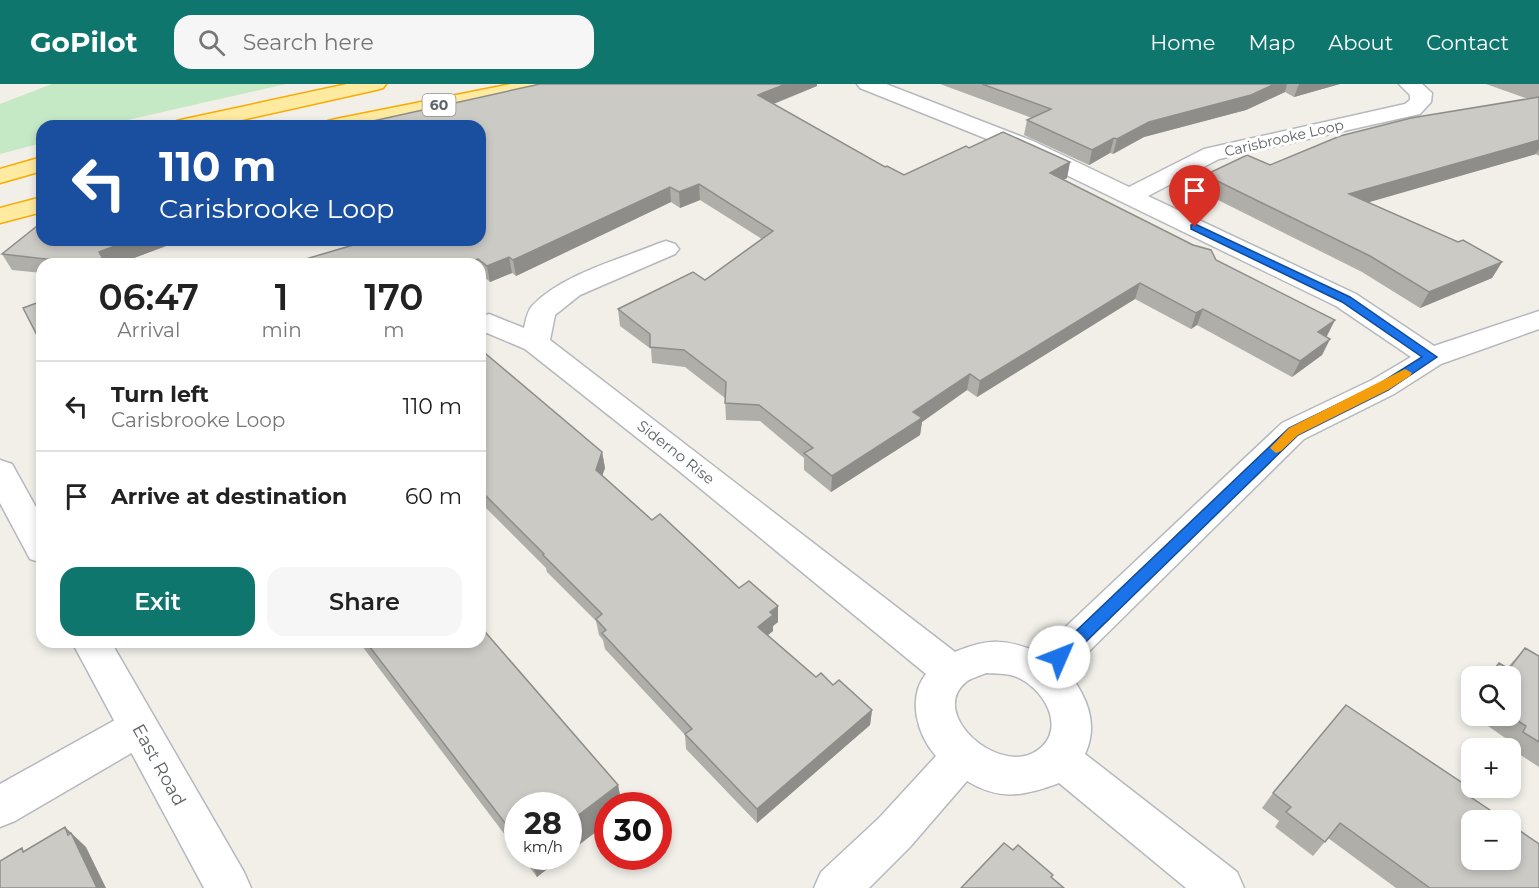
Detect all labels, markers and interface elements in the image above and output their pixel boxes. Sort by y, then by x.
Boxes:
search box [174,15,594,69]
text: GoPilot [30,25,138,59]
icon: search [195,26,228,59]
text: Search here [243,29,374,56]
text: Home [1150,30,1215,55]
text: Map [1248,30,1295,55]
text: About [1328,30,1393,55]
text: Contact [1426,30,1509,55]
road number: 60 [422,94,456,116]
street label: Carisbrooke Loop [1223,116,1345,160]
text: 110 m [159,140,276,192]
icon: left [60,144,138,222]
pin [1169,165,1220,227]
icon: arrive [1178,174,1211,207]
text: Carisbrooke Loop [159,192,394,225]
text: 06:47 [99,275,199,319]
text: 1 [275,275,288,319]
text: 170 [364,275,423,319]
text: Arrival [117,318,180,342]
text: min [262,318,302,342]
text: m [383,318,404,342]
text: Turn left [111,381,209,408]
icon: left [60,390,93,423]
text: 110 m [402,393,462,420]
text: Carisbrooke Loop [111,408,285,432]
street label: Siderno Rise [633,416,719,488]
icon: arrive [60,480,93,513]
text: Arrive at destination [111,483,347,510]
text: 60 m [405,483,462,510]
button: Exit [60,567,255,636]
button: Share [267,567,462,636]
position arrow [1027,625,1091,689]
map controls [1461,666,1521,870]
button: search [1461,666,1521,726]
street label: East Road [127,720,191,810]
button: + [1461,738,1521,798]
speed limit sign: 30 [594,792,672,870]
text: 28 [524,805,562,842]
button: − [1461,810,1521,870]
text: km/h [523,837,563,856]

